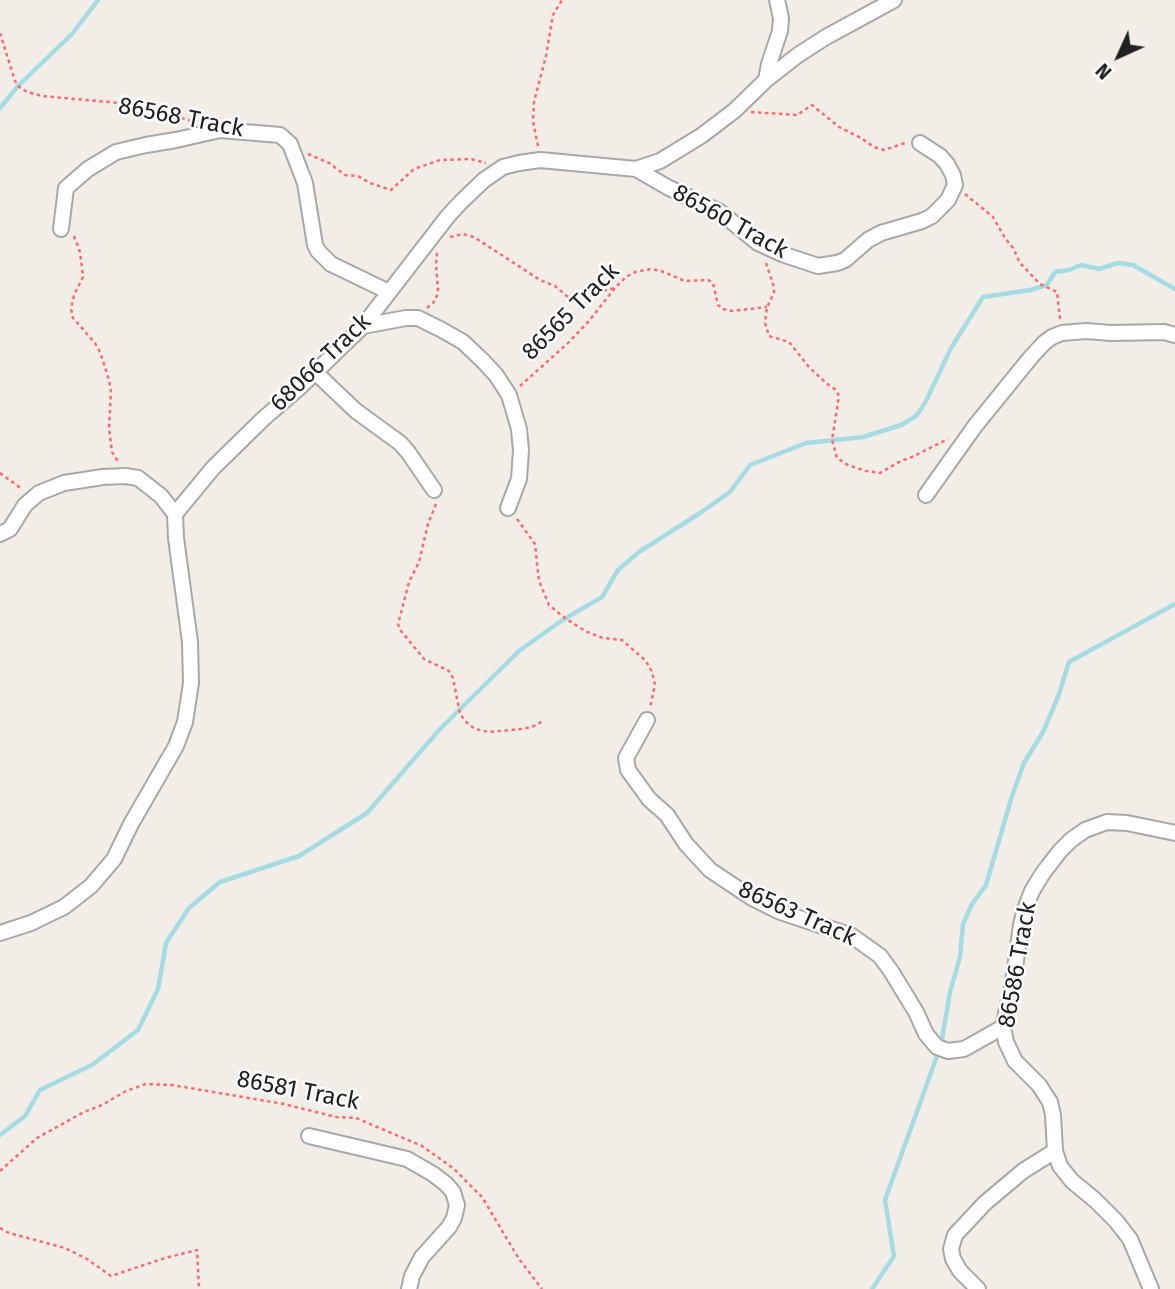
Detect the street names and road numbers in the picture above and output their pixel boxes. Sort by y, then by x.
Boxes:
street label: 86568 Track [116,92,246,144]
street label: 86560 Track [667,179,793,265]
street label: 86565 Track [516,257,626,367]
street label: 68066 Track [265,308,377,418]
street label: 86563 Track [734,875,860,953]
street label: 86586 Track [993,900,1043,1030]
street label: 86581 Track [234,1065,362,1117]

